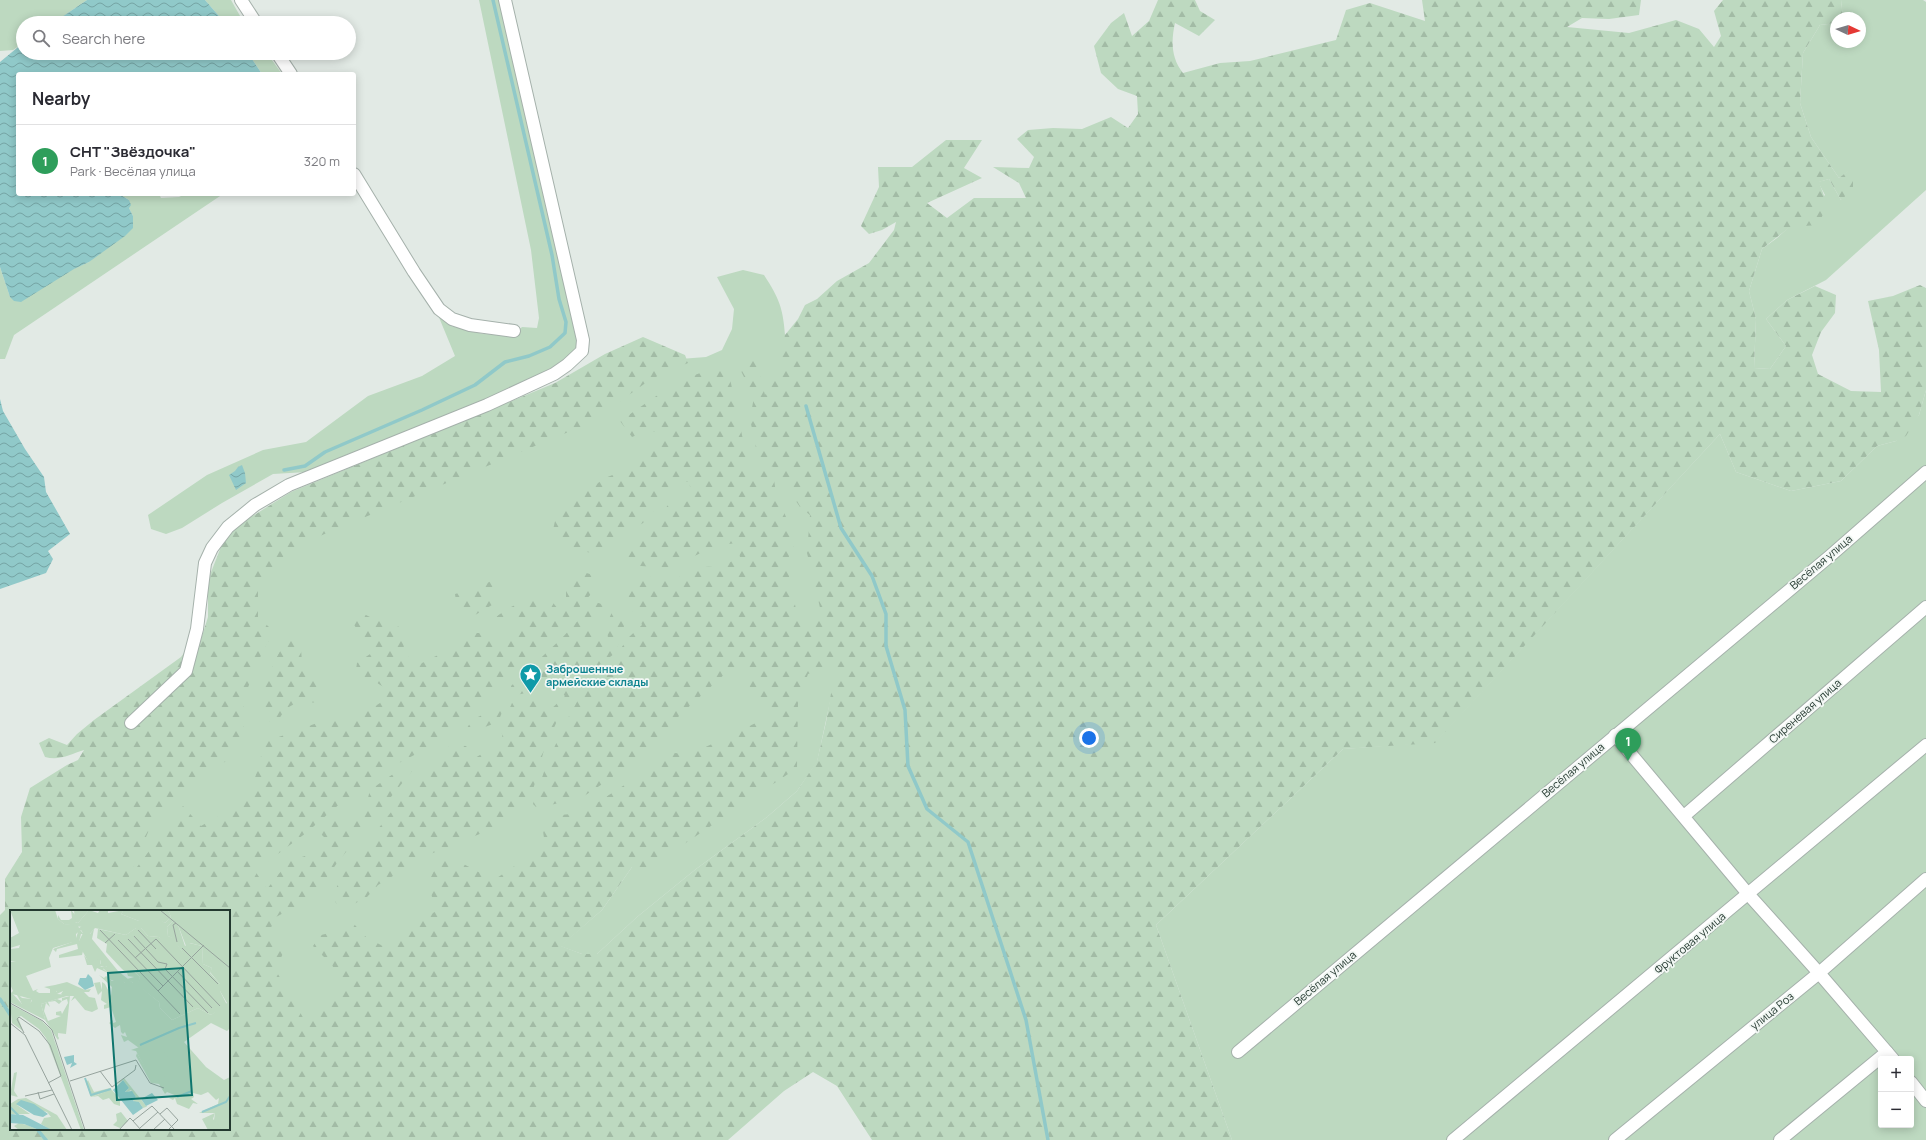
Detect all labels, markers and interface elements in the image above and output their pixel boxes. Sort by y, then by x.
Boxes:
north arrow [1830,12,1866,48]
search box [16,16,356,60]
icon: search [30,27,52,49]
text: Search here [62,28,145,49]
text: Nearby [32,87,90,110]
text: СНТ "Звёздочка" [70,141,196,162]
text: 1 [42,152,48,170]
text: 320 m [304,152,340,170]
text: Park · Весёлая улица [70,162,196,180]
street label: Весёлая улица [1786,531,1855,592]
place label: Заброшенные армейские склады [546,661,648,689]
place icon: Заброшенные армейские склады [518,662,544,695]
street label: Сиреневая улица [1765,675,1844,746]
your location [1079,728,1099,748]
pin: 1 [1615,728,1641,761]
street label: Весёлая улица [1538,739,1607,800]
street label: Фруктовая улица [1651,908,1728,977]
inset map [10,910,230,1130]
street label: Весёлая улица [1290,947,1359,1008]
street label: улица Роз [1747,988,1797,1033]
map controls [1878,1056,1914,1128]
button: + [1878,1056,1914,1092]
button: − [1878,1092,1914,1128]

